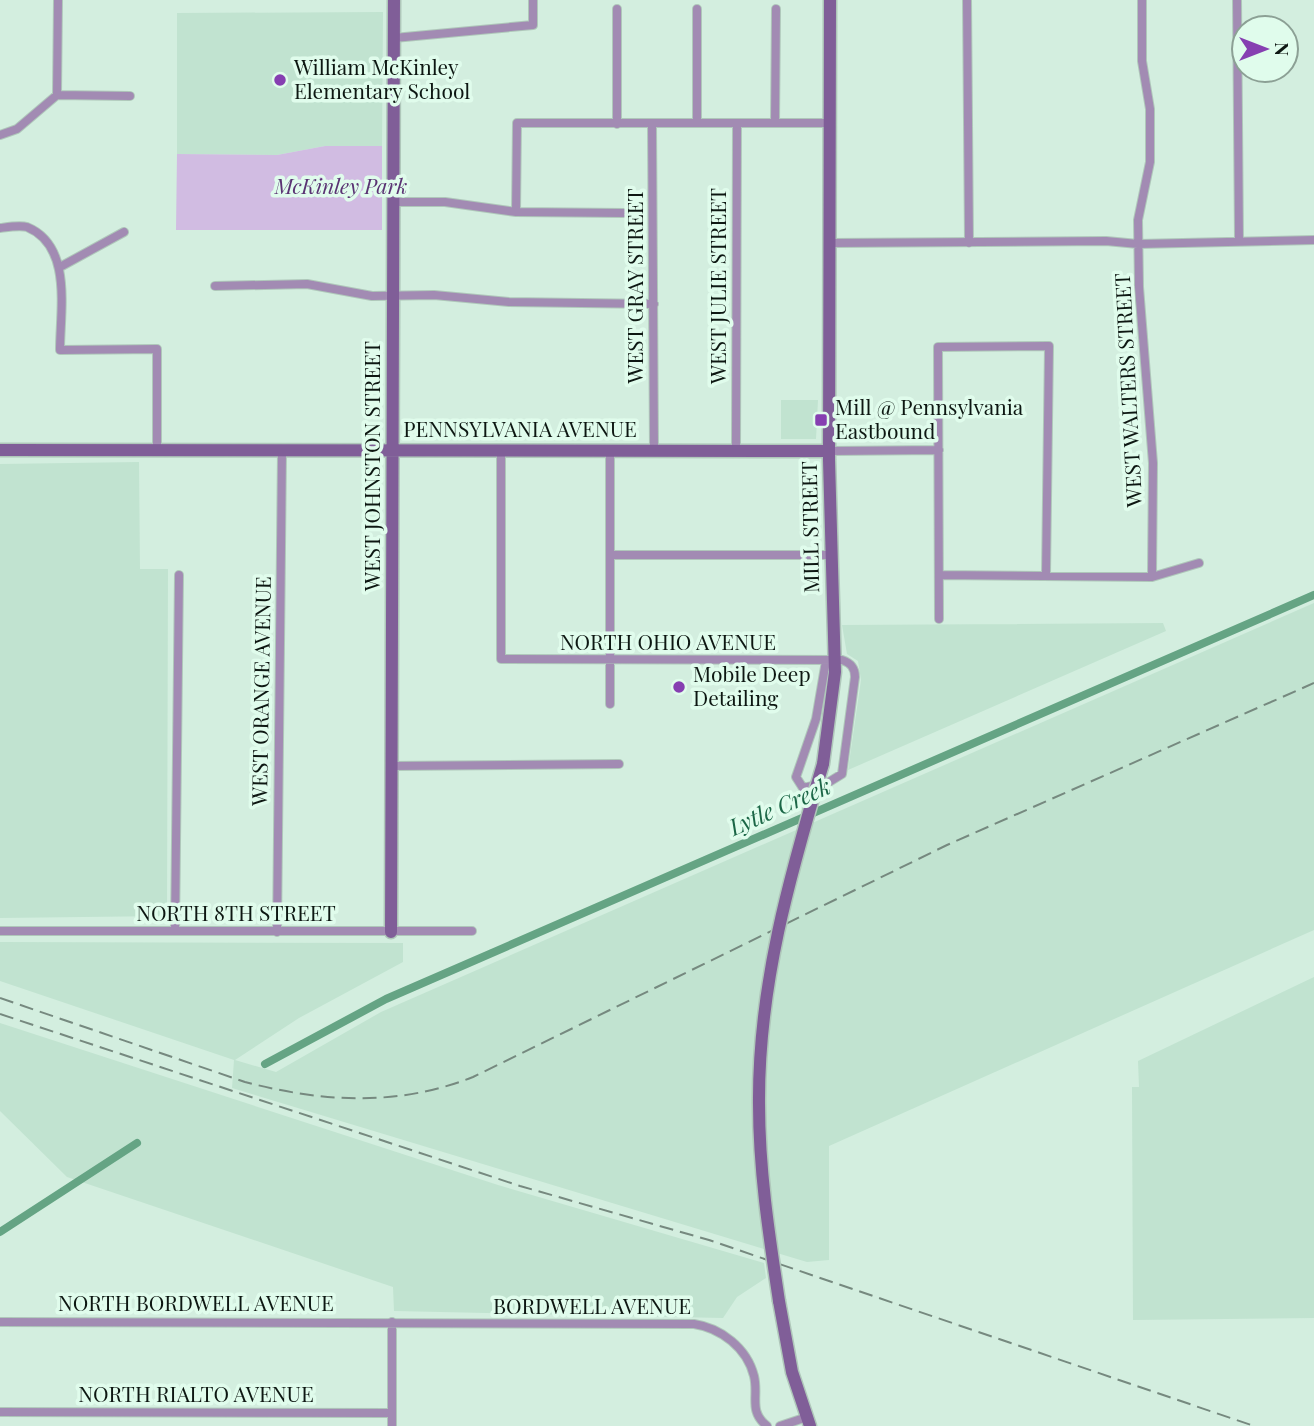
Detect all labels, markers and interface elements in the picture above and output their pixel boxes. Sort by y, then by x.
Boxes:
north arrow [1230,14,1300,84]
text: N [1270,42,1296,56]
place label: William McKinley Elementary School [293,52,470,104]
marker: William McKinley Elementary School [272,72,288,88]
park label: McKinley Park [274,171,407,199]
street label: WEST GRAY STREET [620,188,648,385]
street label: WEST JULIE STREET [703,188,731,385]
street label: WEST WALTERS STREET [1107,272,1147,509]
street label: WEST JOHNSTON STREET [357,341,385,592]
place label: Mill @ Pennsylvania Eastbound [835,392,1024,444]
marker: Mill @ Pennsylvania Eastbound [813,412,829,428]
street label: PENNSYLVANIA AVENUE [403,414,637,442]
street label: MILL STREET [794,461,824,593]
street label: WEST ORANGE AVENUE [244,576,276,807]
street label: NORTH OHIO AVENUE [560,627,776,655]
place label: Mobile Deep Detailing [693,659,811,711]
marker: Mobile Deep Detailing [671,679,687,695]
water label: Lytle Creek [723,769,835,842]
street label: NORTH 8TH STREET [136,898,336,926]
street label: NORTH BORDWELL AVENUE [58,1288,334,1316]
street label: BORDWELL AVENUE [493,1291,691,1319]
street label: NORTH RIALTO AVENUE [78,1379,314,1407]

